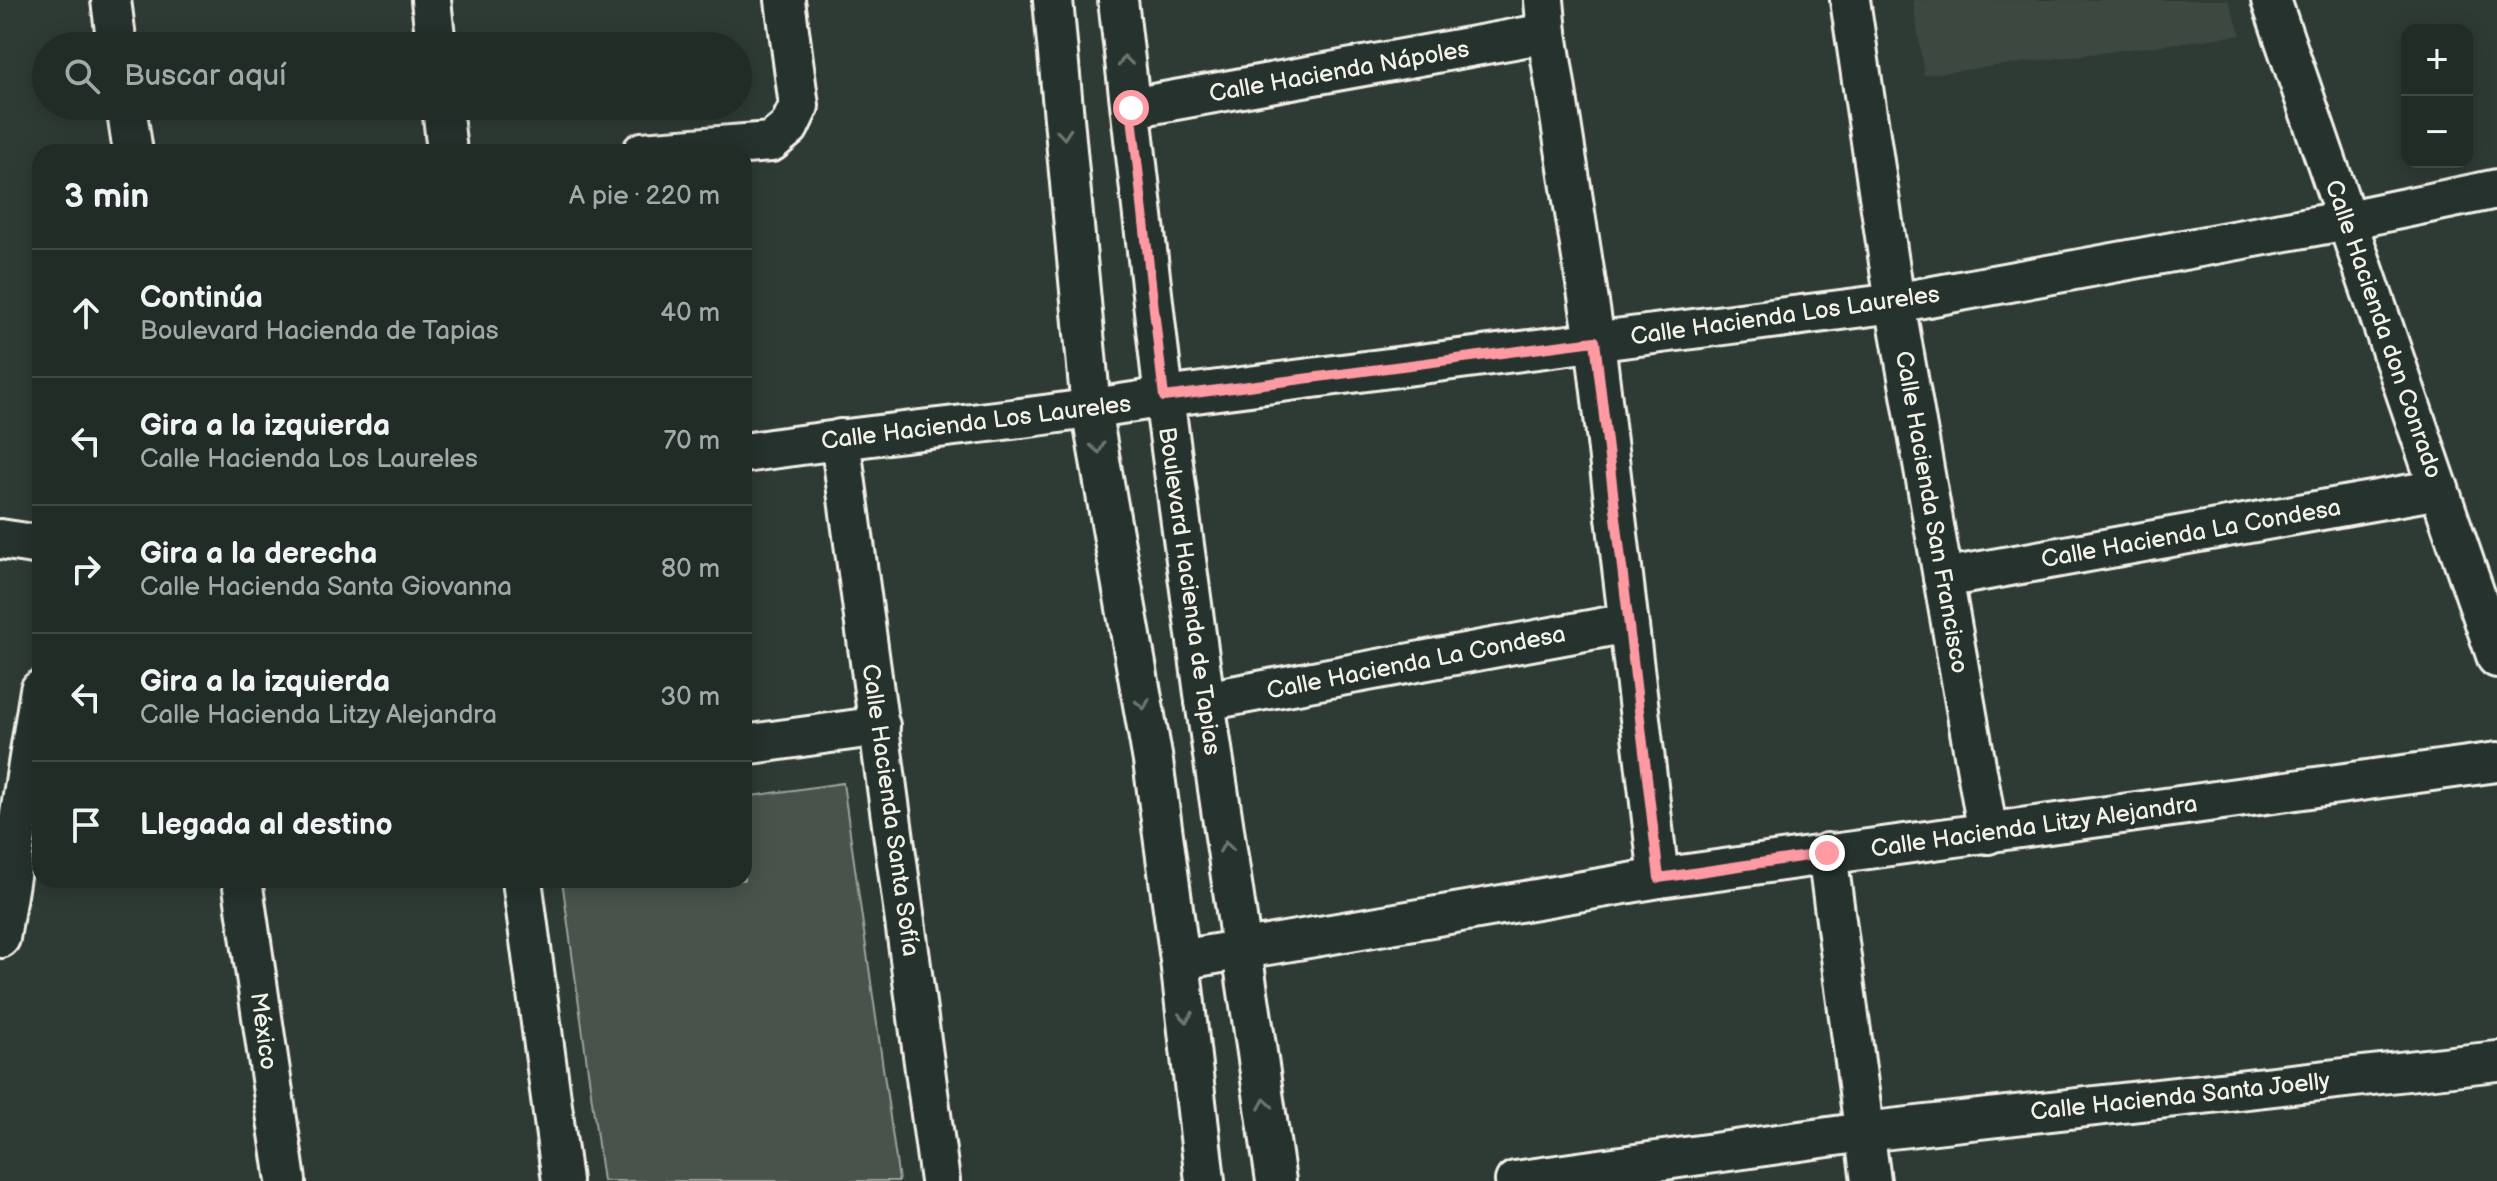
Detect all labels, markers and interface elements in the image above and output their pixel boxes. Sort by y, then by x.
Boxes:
map controls [2401,24,2473,168]
button: + [2401,24,2473,96]
search box [32,32,752,120]
street label: Calle Hacienda Nápoles [1207,34,1471,109]
icon: search [60,54,104,98]
one-way arrow [1117,54,1134,68]
text: Buscar aquí [124,58,286,94]
route start [1113,90,1149,126]
button: − [2401,96,2473,168]
one-way arrow [1055,127,1072,140]
text: 3 min [64,176,149,217]
street label: Calle Hacienda don Conrado [2319,176,2448,482]
text: A pie · 220 m [569,181,720,212]
street label: Calle Hacienda Los Laureles [1629,279,1942,352]
text: Continúa [140,280,263,316]
icon: ahead [64,291,108,335]
text: 40 m [660,298,720,329]
text: Boulevard Hacienda de Tapias [140,316,499,347]
street label: Calle Hacienda San Francisco [1889,349,1974,676]
street label: Calle Hacienda Los Laureles [820,389,1133,456]
text: Gira a la izquierda [140,408,390,444]
icon: left [64,419,108,463]
street label: Boulevard Hacienda de Tapias [1152,425,1227,757]
text: 70 m [663,426,720,457]
one-way arrow [1088,441,1105,454]
text: Calle Hacienda Los Laureles [140,444,478,475]
street label: Calle Hacienda La Condesa [2039,493,2343,574]
text: Gira a la derecha [140,536,377,572]
icon: right [64,547,108,591]
text: 80 m [661,554,720,585]
text: Calle Hacienda Santa Giovanna [140,572,512,603]
street label: Calle Hacienda La Condesa [1264,619,1568,706]
street label: Calle Hacienda Santa Sofía [856,662,925,958]
text: Gira a la izquierda [140,664,390,700]
icon: left [64,675,108,719]
text: 30 m [660,682,720,713]
one-way arrow [1134,697,1151,710]
text: Calle Hacienda Litzy Alejandra [140,700,497,731]
street label: Calle Hacienda Litzy Alejandra [1869,789,2199,864]
icon: arrive [64,803,108,847]
text: Llegada al destino [140,807,393,843]
route end [1809,835,1845,871]
one-way arrow [1218,840,1235,854]
street label: México [244,990,283,1072]
one-way arrow [1178,1011,1195,1024]
street label: Calle Hacienda Santa Joelly [2029,1066,2331,1127]
one-way arrow [1257,1097,1274,1111]

